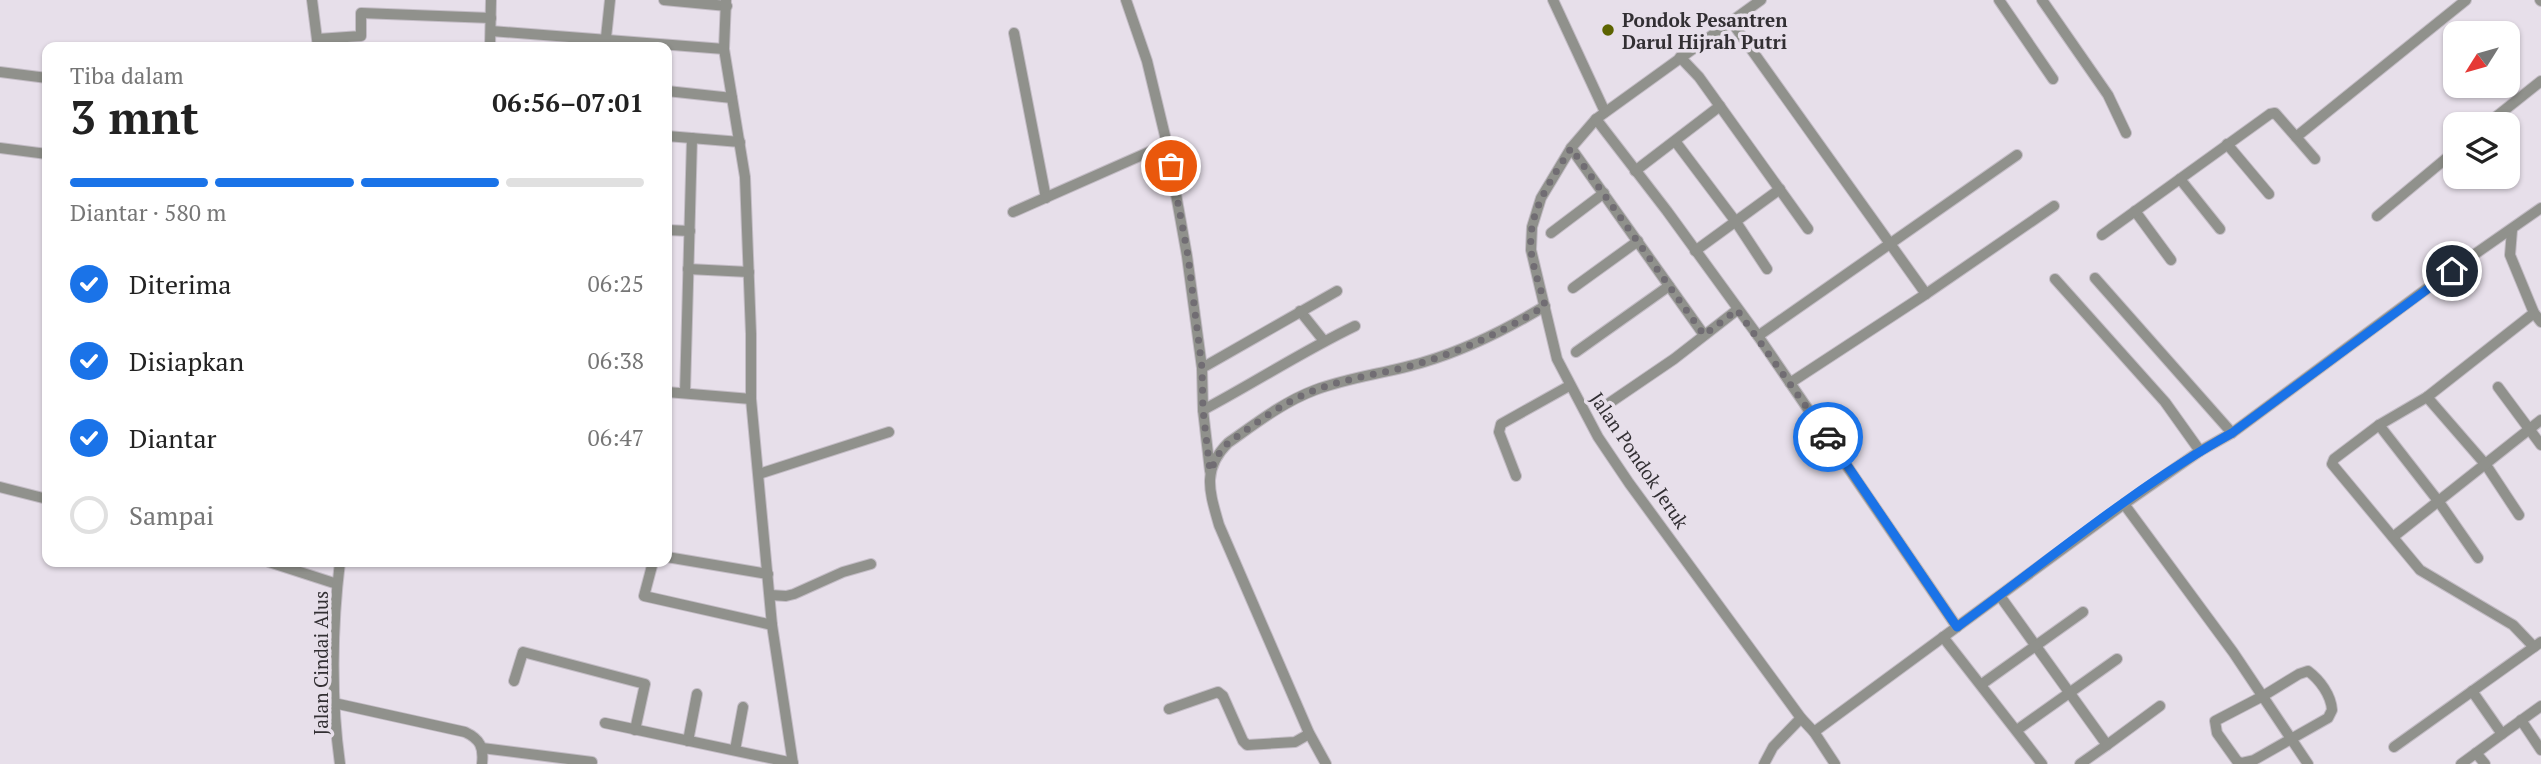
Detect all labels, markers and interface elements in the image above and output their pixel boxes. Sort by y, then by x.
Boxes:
place label: Pondok Pesantren Darul Hijrah Putri [1622,7,1788,54]
north arrow [2443,21,2520,98]
map controls [2443,21,2520,189]
marker: Pondok Pesantren Darul Hijrah Putri [1600,22,1616,38]
text: Tiba dalam [70,60,184,91]
text: 06:56–07:01 [492,85,644,119]
text: 3 mnt [70,86,199,147]
button: layers [2443,112,2520,189]
pin [1141,136,1201,196]
icon: bag [1152,147,1190,185]
text: Diantar · 580 m [70,197,226,228]
pin [2422,241,2482,301]
icon: home [2433,252,2471,290]
icon: check [70,265,108,303]
text: Diterima [129,267,231,301]
text: 06:25 [587,268,644,299]
icon: check [70,342,108,380]
text: Disiapkan [129,344,244,378]
text: 06:38 [587,345,644,376]
street label: Jalan Pondok Jeruk [1585,387,1695,533]
courier [1793,402,1863,472]
icon: car [1809,418,1847,456]
icon: check [70,419,108,457]
text: Diantar [129,421,217,455]
text: 06:47 [587,422,644,453]
text: Sampai [129,498,214,532]
street label: Jalan Cindai Alus [308,591,333,735]

